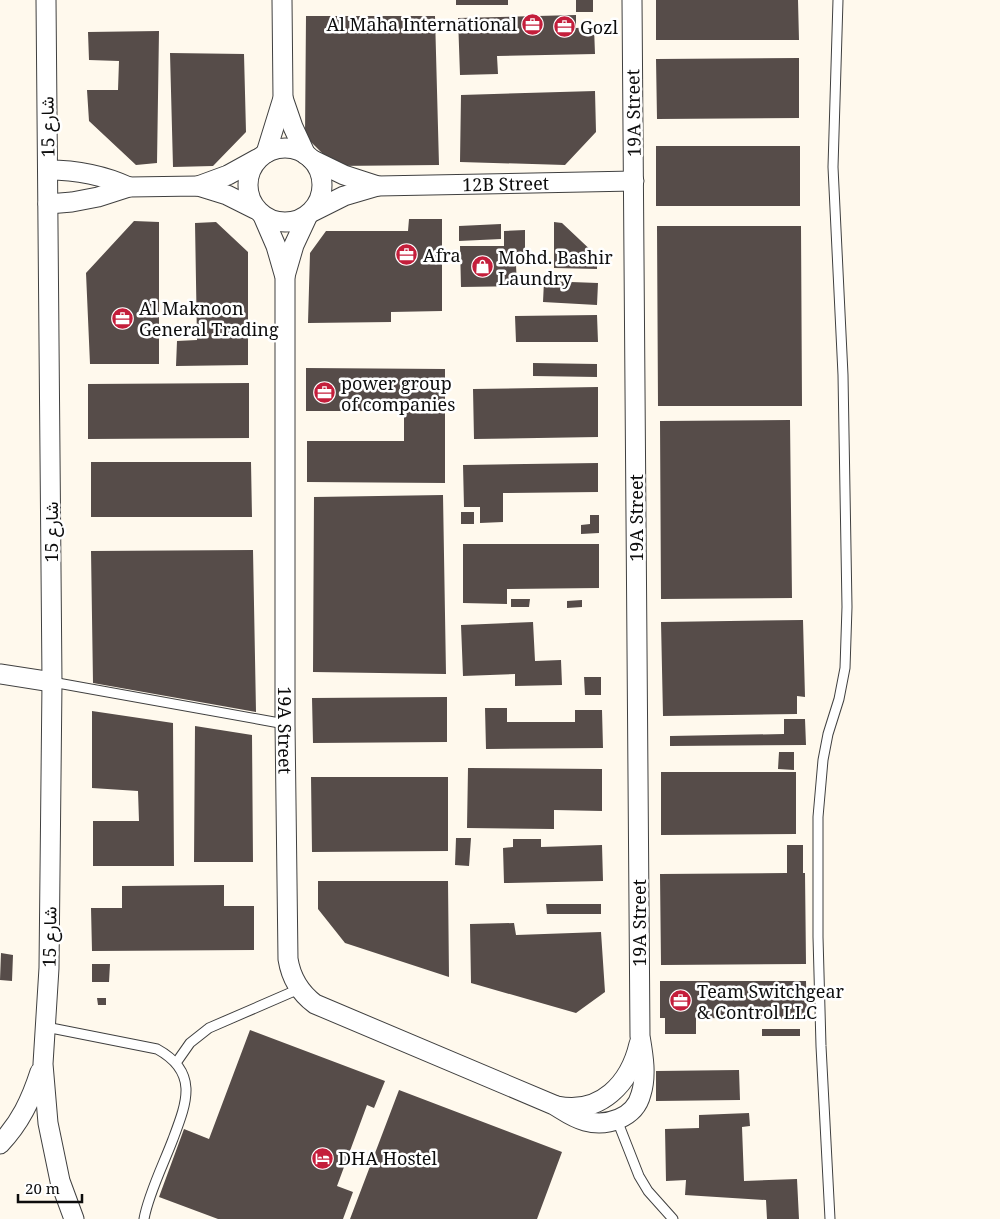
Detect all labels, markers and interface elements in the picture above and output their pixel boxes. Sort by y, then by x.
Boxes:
place label: Al Maha International [327,12,517,36]
office icon: Al Maha International [521,12,545,36]
office icon: Gozl [552,15,576,39]
place label: Gozl [580,15,618,39]
street label: 19A Street [620,69,646,157]
street label: شارع 15 [34,96,61,158]
street label: 12B Street [462,171,549,196]
office icon: Afra [395,243,419,267]
place label: Afra [423,243,461,267]
place label: Mohd. Bashir Laundry [498,245,613,290]
shop icon: Mohd. Bashir Laundry [470,255,494,279]
place label: Al Maknoon General Trading [139,296,279,341]
office icon: Al Maknoon General Trading [111,306,135,330]
place label: power group of companies [341,371,455,416]
office icon: power group of companies [313,381,337,405]
street label: 19A Street [624,474,648,562]
street label: شارع 15 [39,501,64,563]
street label: 19A Street [273,686,298,774]
street label: 19A Street [627,879,651,967]
street label: شارع 15 [36,906,63,968]
place label: Team Switchgear & Control LLC [697,979,845,1024]
office icon: Team Switchgear & Control LLC [669,989,693,1013]
hotel icon: DHA Hostel [310,1146,334,1170]
place label: DHA Hostel [338,1146,437,1170]
scale bar [18,1172,81,1204]
text: 20 m [25,1178,60,1198]

